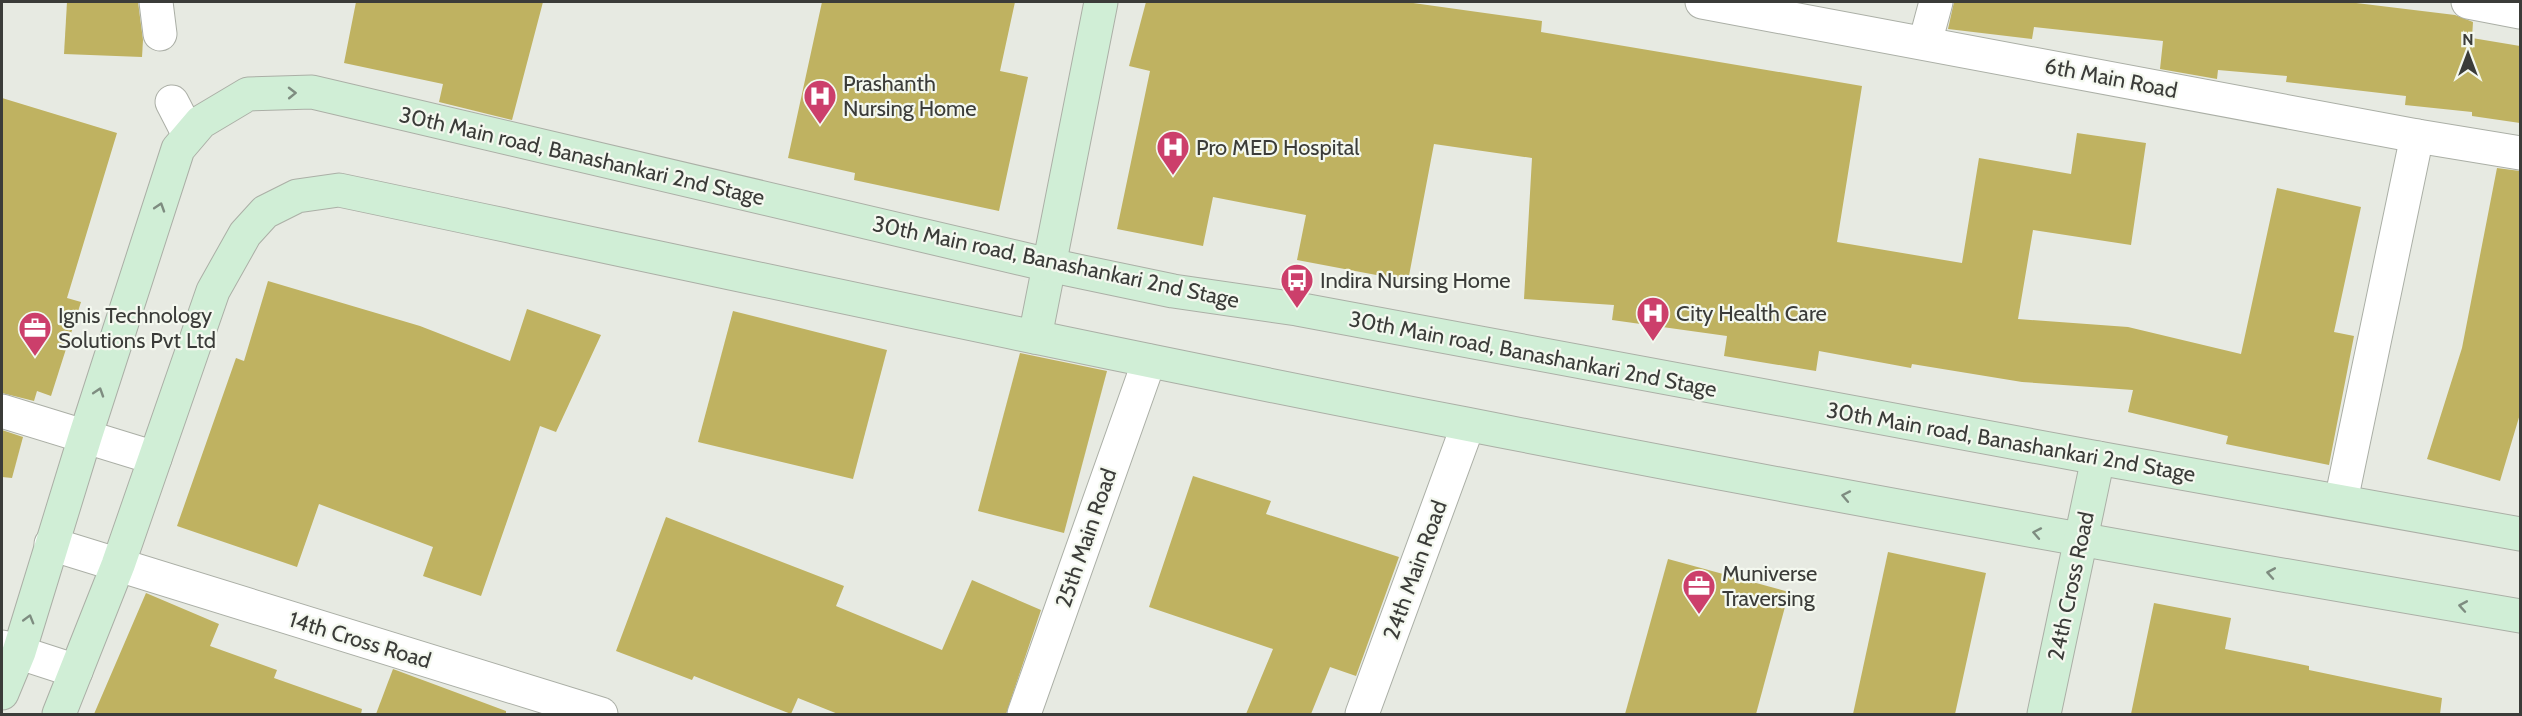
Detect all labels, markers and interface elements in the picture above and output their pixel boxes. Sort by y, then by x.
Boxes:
north arrow [2438,24,2498,84]
text: N [2462,30,2474,49]
street label: 6th Main Road [2042,52,2180,104]
place label: Prashanth Nursing Home [843,70,977,122]
hospital icon: Prashanth Nursing Home [802,78,838,125]
one-way arrow [288,87,297,99]
street label: 30th Main road, Banashankari 2nd Stage [397,101,767,211]
hospital icon: Pro MED Hospital [1155,129,1191,176]
place label: Pro MED Hospital [1196,134,1360,161]
one-way arrow [152,202,165,213]
street label: 30th Main road, Banashankari 2nd Stage [870,210,1242,314]
bus stop icon: Indira Nursing Home [1279,262,1315,309]
place label: Indira Nursing Home [1320,267,1510,294]
hospital icon: City Health Care [1635,295,1671,342]
place label: City Health Care [1676,300,1827,327]
place label: Ignis Technology Solutions Pvt Ltd [58,302,216,354]
street label: 30th Main road, Banashankari 2nd Stage [1347,305,1719,403]
office icon: Ignis Technology Solutions Pvt Ltd [17,310,53,357]
one-way arrow [92,387,104,398]
street label: 30th Main road, Banashankari 2nd Stage [1824,396,2198,488]
street label: 25th Main Road [1050,465,1122,611]
one-way arrow [1841,490,1851,503]
street label: 24th Main Road [1377,497,1453,643]
street label: 24th Cross Road [2042,509,2100,663]
one-way arrow [2032,527,2042,540]
place label: Muniverse Traversing [1722,560,1817,612]
office icon: Muniverse Traversing [1681,568,1717,615]
one-way arrow [2266,568,2275,580]
one-way arrow [2458,601,2467,613]
street label: 14th Cross Road [286,606,434,674]
one-way arrow [22,614,34,625]

